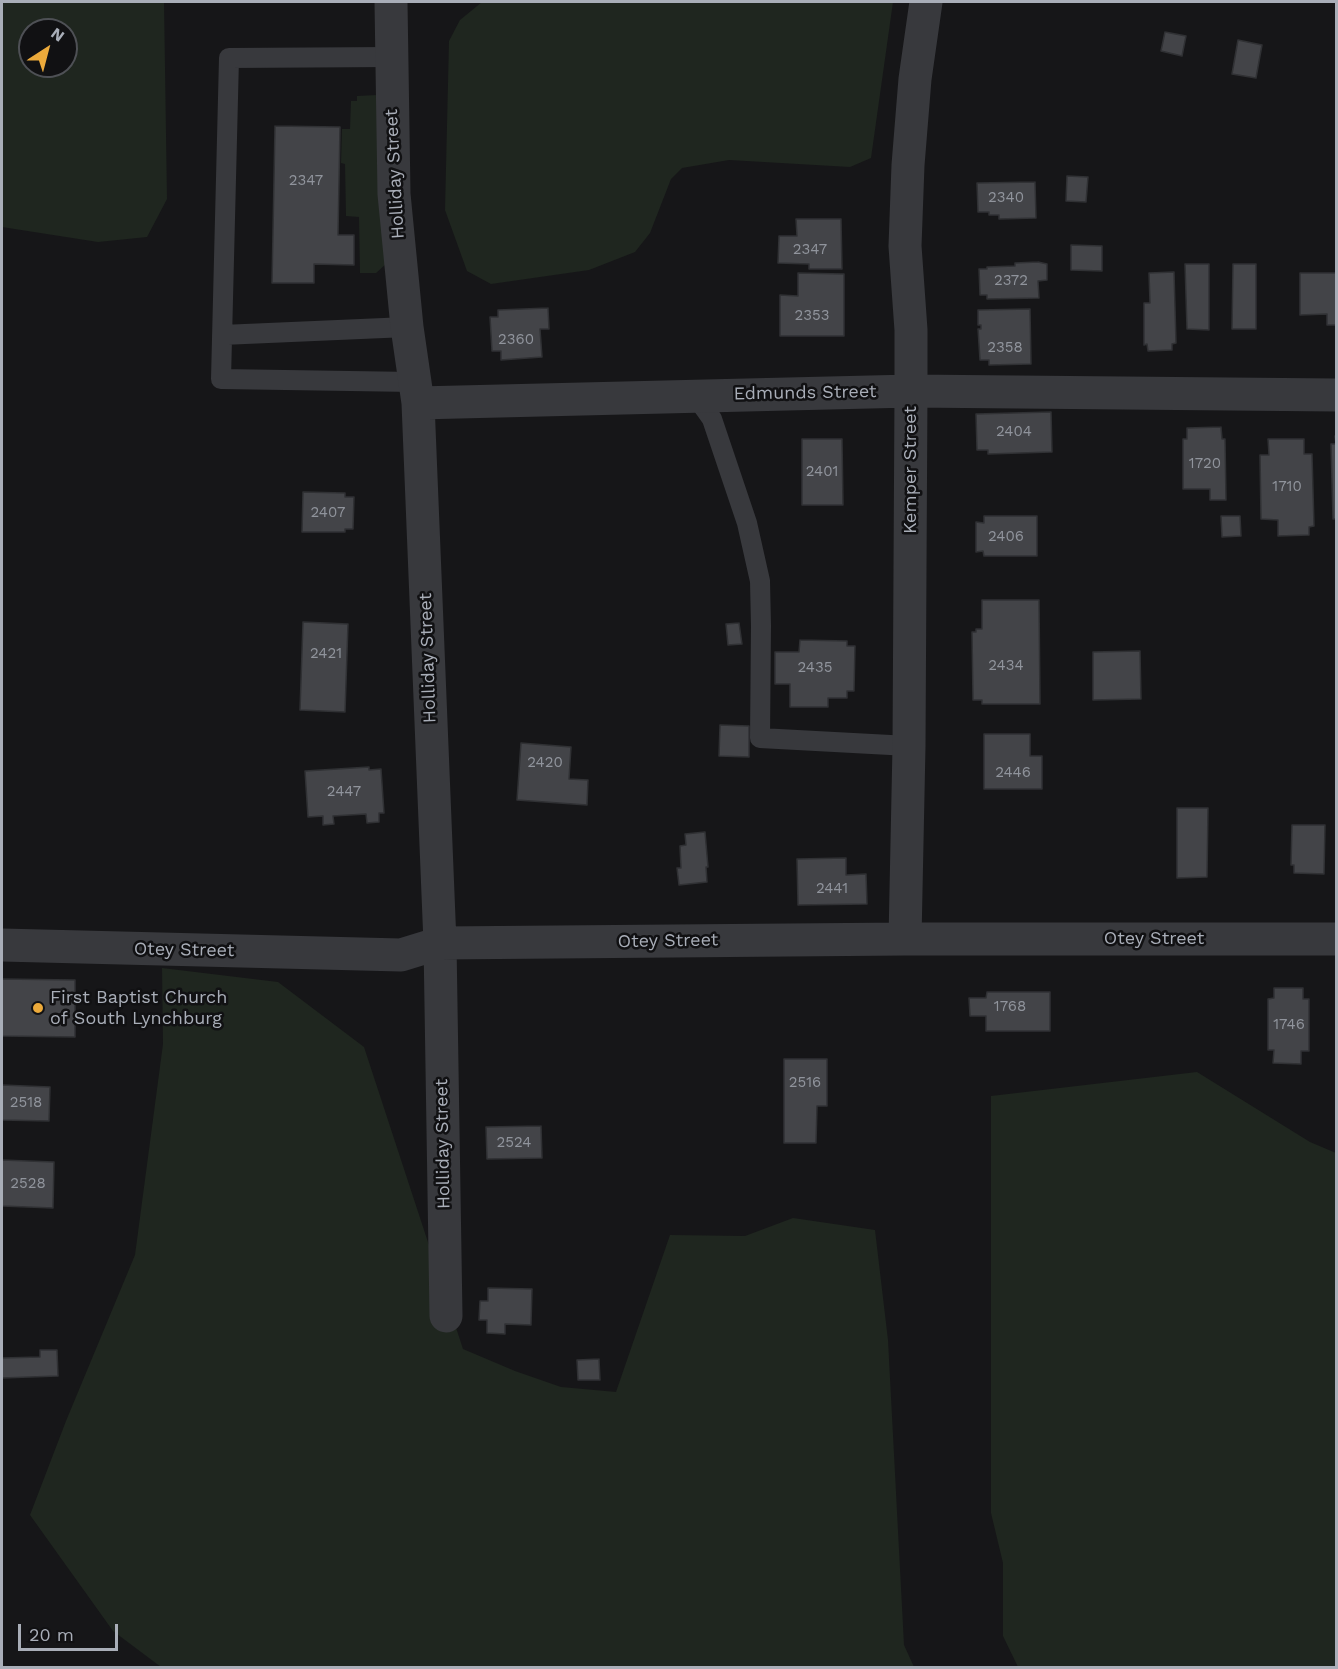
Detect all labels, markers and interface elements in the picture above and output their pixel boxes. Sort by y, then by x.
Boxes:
north arrow [18,18,78,78]
text: N [47,23,68,46]
street label: Holliday Street [381,108,409,240]
house number: 2347 [289,172,323,190]
house number: 2340 [988,189,1024,207]
house number: 2347 [793,241,827,259]
house number: 2372 [994,272,1028,290]
house number: 2353 [795,307,829,325]
house number: 2360 [498,331,534,349]
house number: 2358 [987,339,1023,357]
street label: Edmunds Street [733,381,877,405]
street label: Kemper Street [900,406,922,534]
house number: 2404 [996,423,1032,441]
house number: 1720 [1189,455,1221,473]
house number: 2401 [806,463,838,481]
house number: 1710 [1272,478,1302,496]
house number: 2407 [311,504,345,522]
house number: 2406 [988,528,1024,546]
street label: Holliday Street [415,593,441,723]
house number: 2421 [310,645,342,663]
house number: 2434 [988,657,1024,675]
house number: 2435 [798,659,832,677]
house number: 2420 [527,754,563,772]
house number: 2446 [995,764,1031,782]
house number: 2447 [327,783,361,801]
house number: 2441 [816,880,848,898]
street label: Otey Street [1104,928,1204,950]
street label: Otey Street [618,929,718,953]
street label: Otey Street [134,938,234,962]
place label: First Baptist Church of South Lynchburg [50,987,227,1030]
house number: 1768 [994,998,1026,1016]
marker: First Baptist Church of South Lynchburg [31,1001,45,1015]
house number: 1746 [1273,1016,1305,1034]
house number: 2516 [789,1074,821,1092]
street label: Holliday Street [431,1079,455,1209]
house number: 2518 [10,1094,42,1112]
house number: 2524 [497,1134,531,1152]
house number: 2528 [10,1175,46,1193]
scale bar [21,1612,122,1650]
text: 20 m [29,1624,74,1645]

